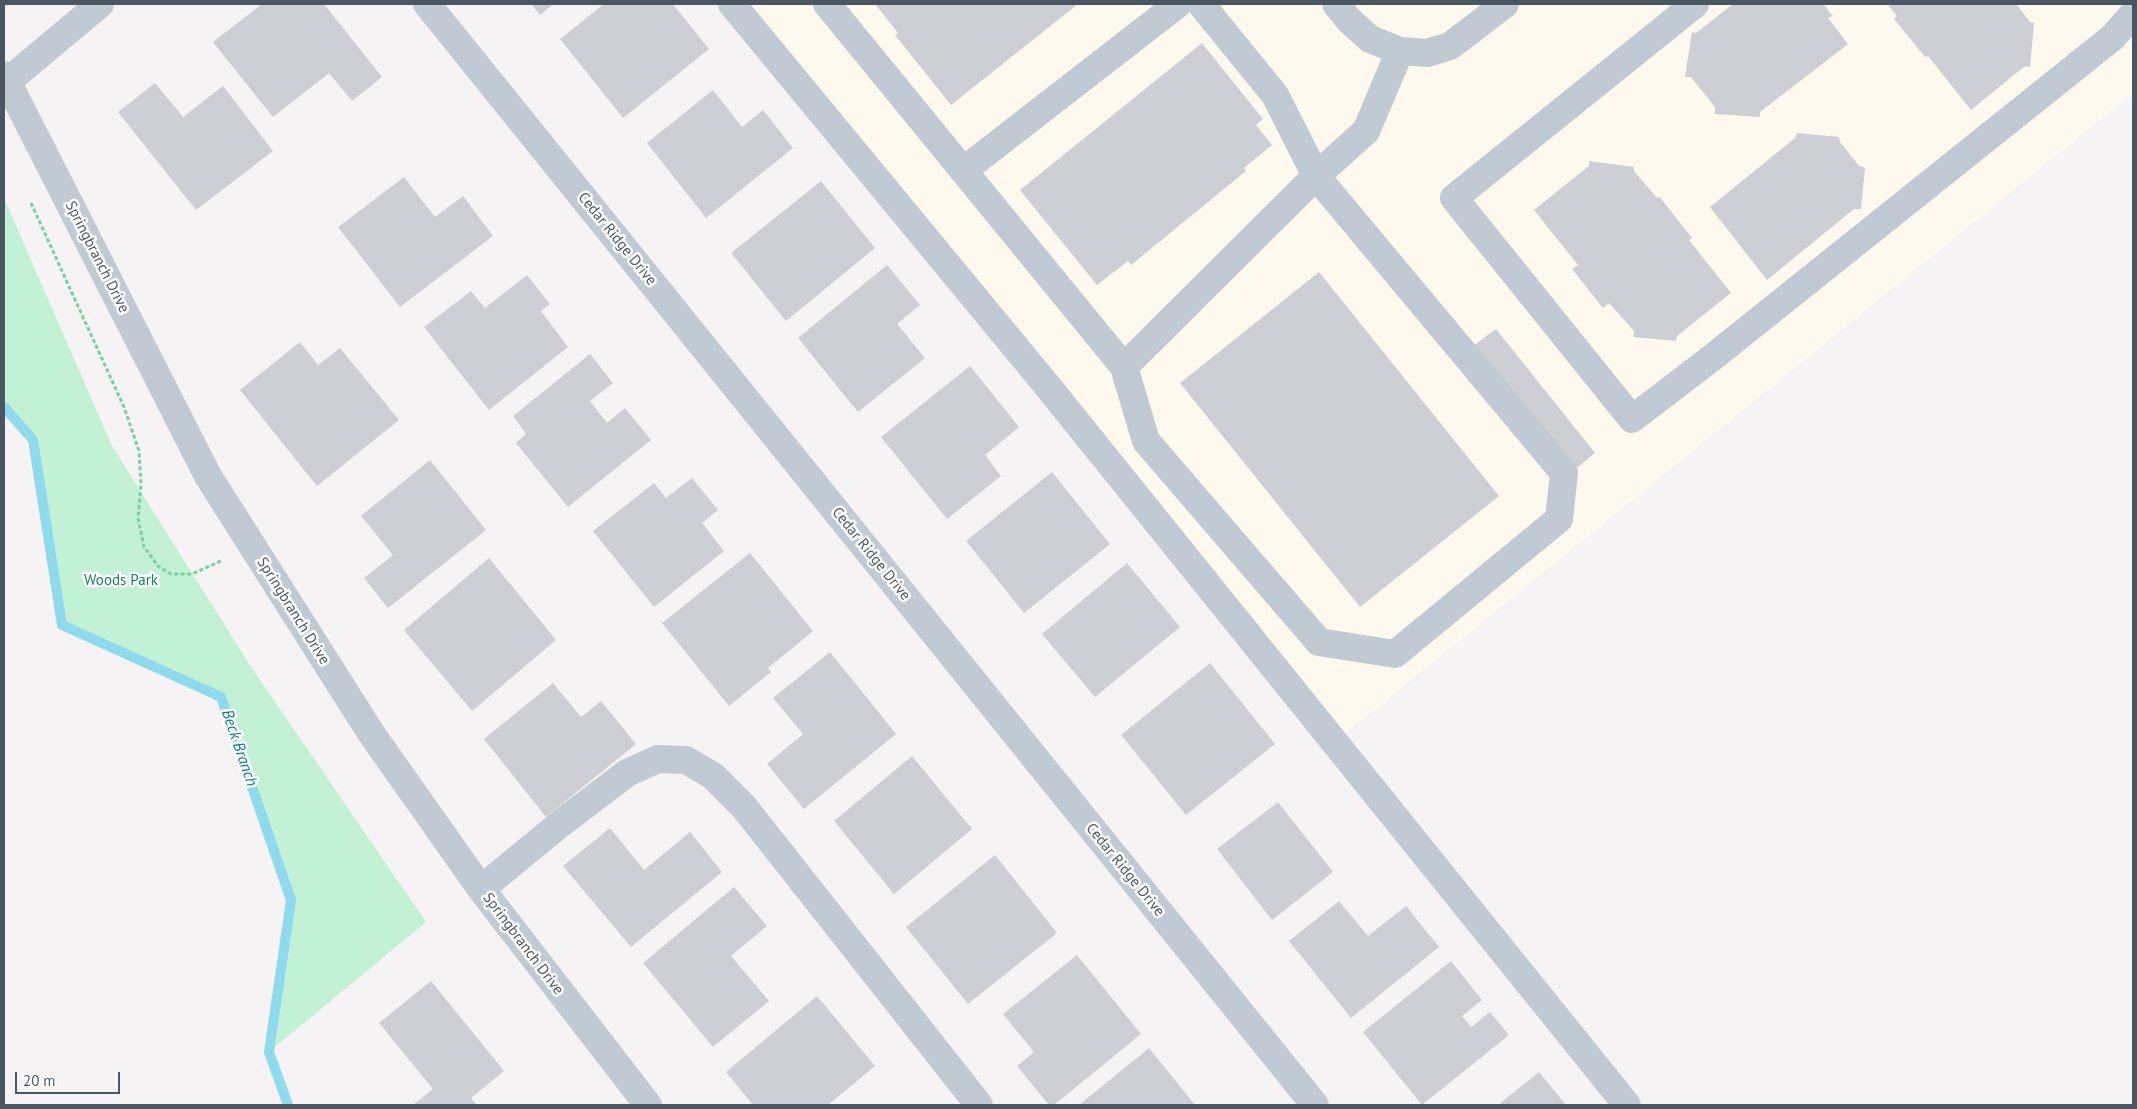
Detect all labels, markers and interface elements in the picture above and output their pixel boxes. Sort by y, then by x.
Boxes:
street label: Cedar Ridge Drive [574,189,660,289]
street label: Springbranch Drive [61,198,133,316]
street label: Cedar Ridge Drive [828,504,914,604]
street label: Springbranch Drive [253,554,333,668]
park label: Woods Park [84,572,158,590]
water label: Beck Branch [217,707,261,789]
street label: Cedar Ridge Drive [1082,820,1168,920]
street label: Springbranch Drive [479,890,567,998]
scale bar [18,1062,122,1094]
text: 20 m [23,1071,56,1090]

